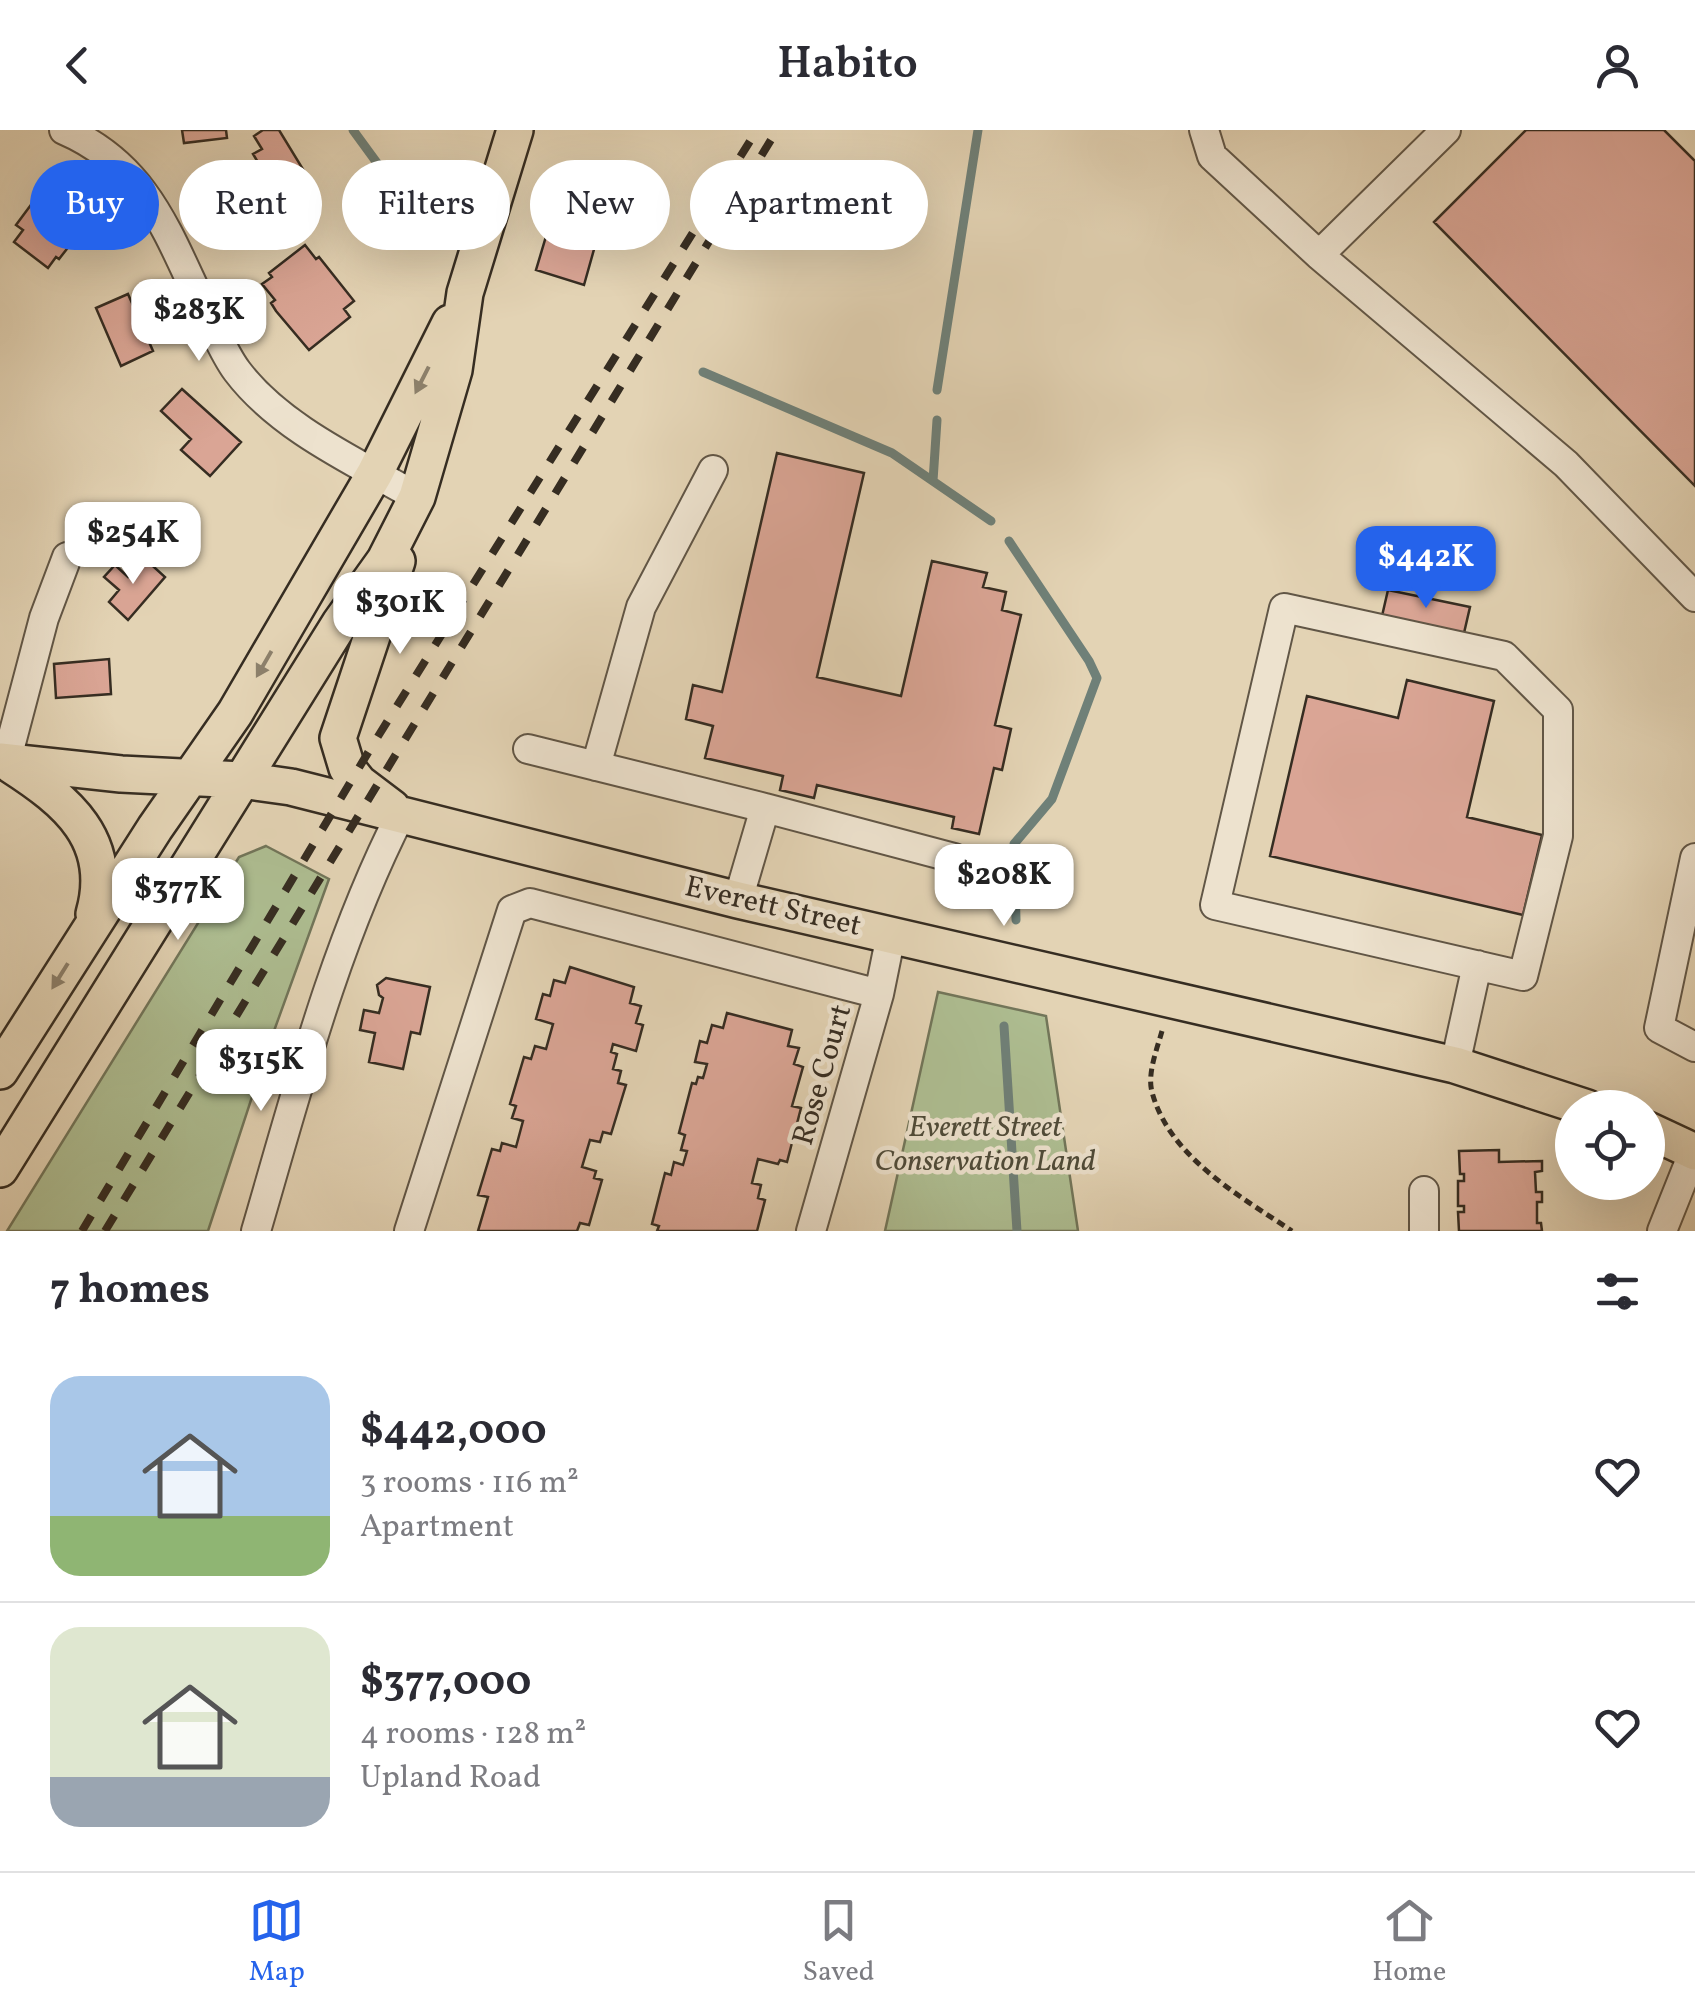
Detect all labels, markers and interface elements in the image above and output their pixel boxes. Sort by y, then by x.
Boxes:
text: Habito [777,34,918,97]
icon: back [50,38,105,93]
icon: person [1590,38,1645,93]
chip: Buy [30,160,159,250]
chip: Rent [179,160,322,250]
chip: Filters [342,160,510,250]
chip: New [530,160,670,250]
chip: Apartment [690,160,928,250]
pin: $283K [129,279,269,364]
text: $283K [153,289,245,333]
one-way arrow [413,366,430,395]
pin: $254K [63,502,203,587]
text: $254K [87,512,179,556]
pin: $442K [1356,526,1496,611]
text: $442K [1378,536,1474,580]
pin: $301K [330,572,470,657]
text: $301K [355,582,445,626]
one-way arrow [256,650,273,678]
pin: $208K [934,844,1074,929]
text: $208K [957,854,1051,898]
pin: $377K [108,858,248,943]
street label: Everett Street [681,866,865,948]
text: $377K [134,868,222,912]
one-way arrow [52,962,70,990]
street label: Rose Court [783,1000,863,1150]
pin: $315K [191,1029,331,1114]
text: $315K [218,1039,304,1083]
map controls [1555,1090,1665,1200]
button: locate [1555,1090,1665,1200]
park label: Everett Street Conservation Land [874,1107,1096,1183]
text: 7 homes [50,1262,210,1321]
icon: filters [1590,1264,1645,1319]
text: $442,000 [360,1403,547,1462]
icon: home [130,1416,250,1536]
icon: heart [1590,1449,1645,1504]
text: 3 rooms · 116 m² [360,1462,579,1506]
text: Apartment [360,1506,514,1550]
text: $377,000 [360,1654,531,1713]
icon: home [130,1667,250,1787]
icon: heart [1590,1700,1645,1755]
text: 4 rooms · 128 m² [360,1713,586,1757]
text: Upland Road [360,1757,541,1801]
tab: Map [249,1893,305,1992]
tab: Saved [802,1893,875,1992]
tab: Home [1372,1893,1446,1992]

